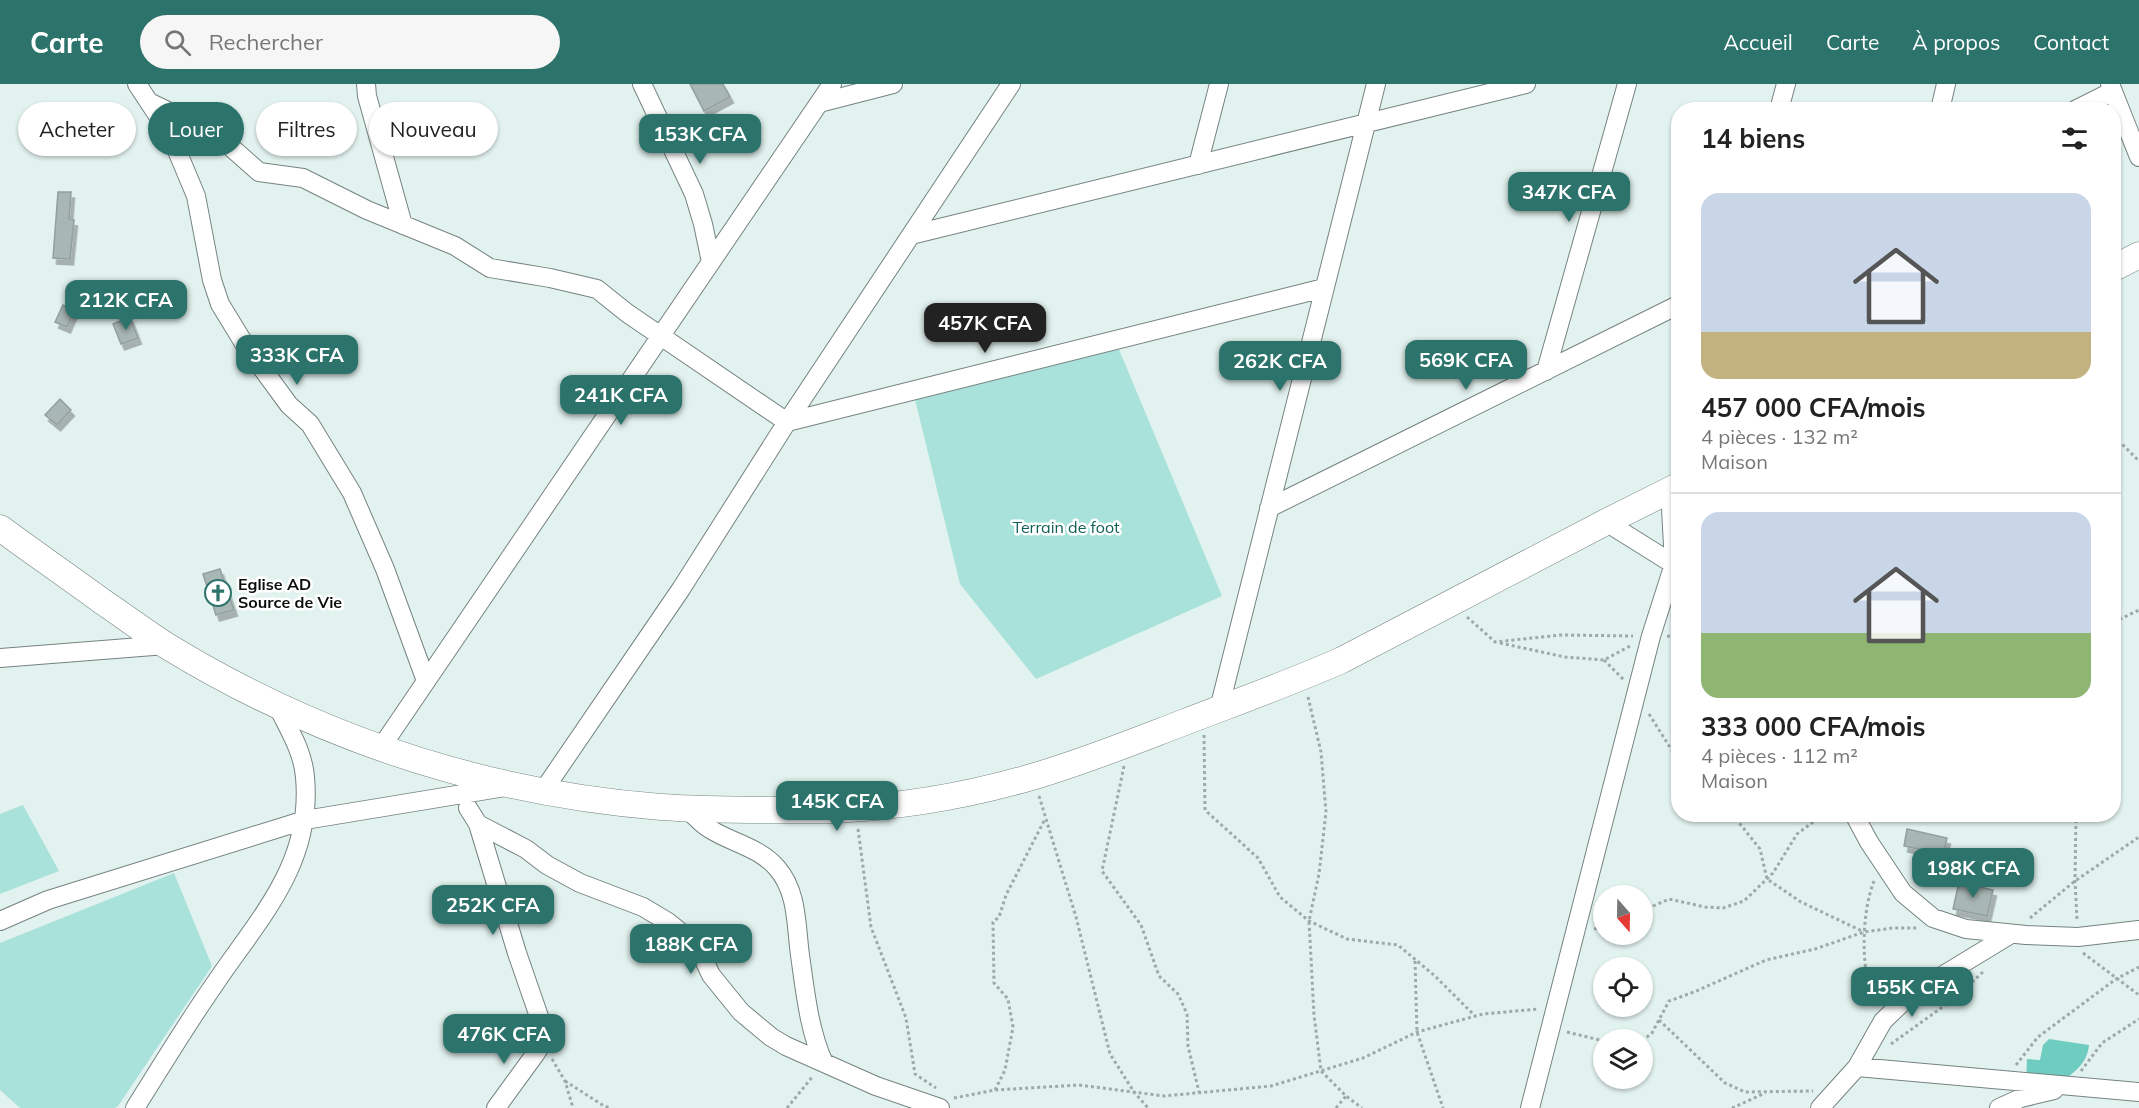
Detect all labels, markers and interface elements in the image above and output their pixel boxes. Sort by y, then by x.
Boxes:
search box [140,15,560,69]
text: Carte [30,25,104,60]
icon: search [161,26,194,59]
text: Rechercher [209,28,323,56]
text: Accueil [1723,29,1793,55]
text: Carte [1826,29,1879,55]
text: À propos [1912,29,2000,55]
text: Contact [2033,29,2109,55]
chip: Acheter [18,102,136,156]
chip: Louer [148,102,244,156]
chip: Filtres [256,102,357,156]
chip: Nouveau [369,102,498,156]
pin: 153K CFA [638,114,762,165]
text: 153K CFA [653,121,747,146]
text: 14 biens [1701,122,1805,155]
icon: filters [2058,122,2091,155]
pin: 347K CFA [1507,172,1631,223]
text: 347K CFA [1522,179,1616,204]
icon: home [1842,232,1950,340]
pin: 212K CFA [64,280,188,331]
text: 212K CFA [79,287,173,312]
pin: 457K CFA [923,303,1047,354]
text: 457K CFA [938,310,1032,335]
pin: 333K CFA [235,335,359,386]
pin: 569K CFA [1404,340,1528,391]
pin: 262K CFA [1218,341,1342,392]
text: 333K CFA [250,342,344,367]
text: 569K CFA [1419,347,1513,372]
text: 262K CFA [1233,348,1327,373]
pin: 241K CFA [559,375,683,426]
text: 241K CFA [574,382,668,407]
text: 457 000 CFA/mois [1701,391,1926,424]
text: 4 pièces · 132 m² [1701,424,1858,449]
text: Maison [1701,449,1768,474]
park label: Terrain de foot [1012,517,1120,537]
icon: home [1842,551,1950,659]
place label: Eglise AD Source de Vie [238,574,342,612]
church icon: Eglise AD Source de Vie [203,578,233,608]
text: 333 000 CFA/mois [1701,710,1926,743]
text: 4 pièces · 112 m² [1701,743,1858,768]
text: Maison [1701,768,1768,793]
pin: 145K CFA [775,781,899,832]
text: 145K CFA [790,788,884,813]
pin: 198K CFA [1911,848,2035,899]
text: 198K CFA [1926,855,2020,880]
pin: 252K CFA [431,885,555,936]
north arrow [1593,885,1653,945]
map controls [1593,885,1653,1089]
text: 252K CFA [446,892,540,917]
pin: 188K CFA [629,924,753,975]
text: 188K CFA [644,931,738,956]
button: locate [1593,957,1653,1017]
pin: 155K CFA [1850,967,1974,1018]
text: 155K CFA [1865,974,1959,999]
pin: 476K CFA [442,1014,566,1065]
text: 476K CFA [457,1021,551,1046]
button: layers [1593,1029,1653,1089]

